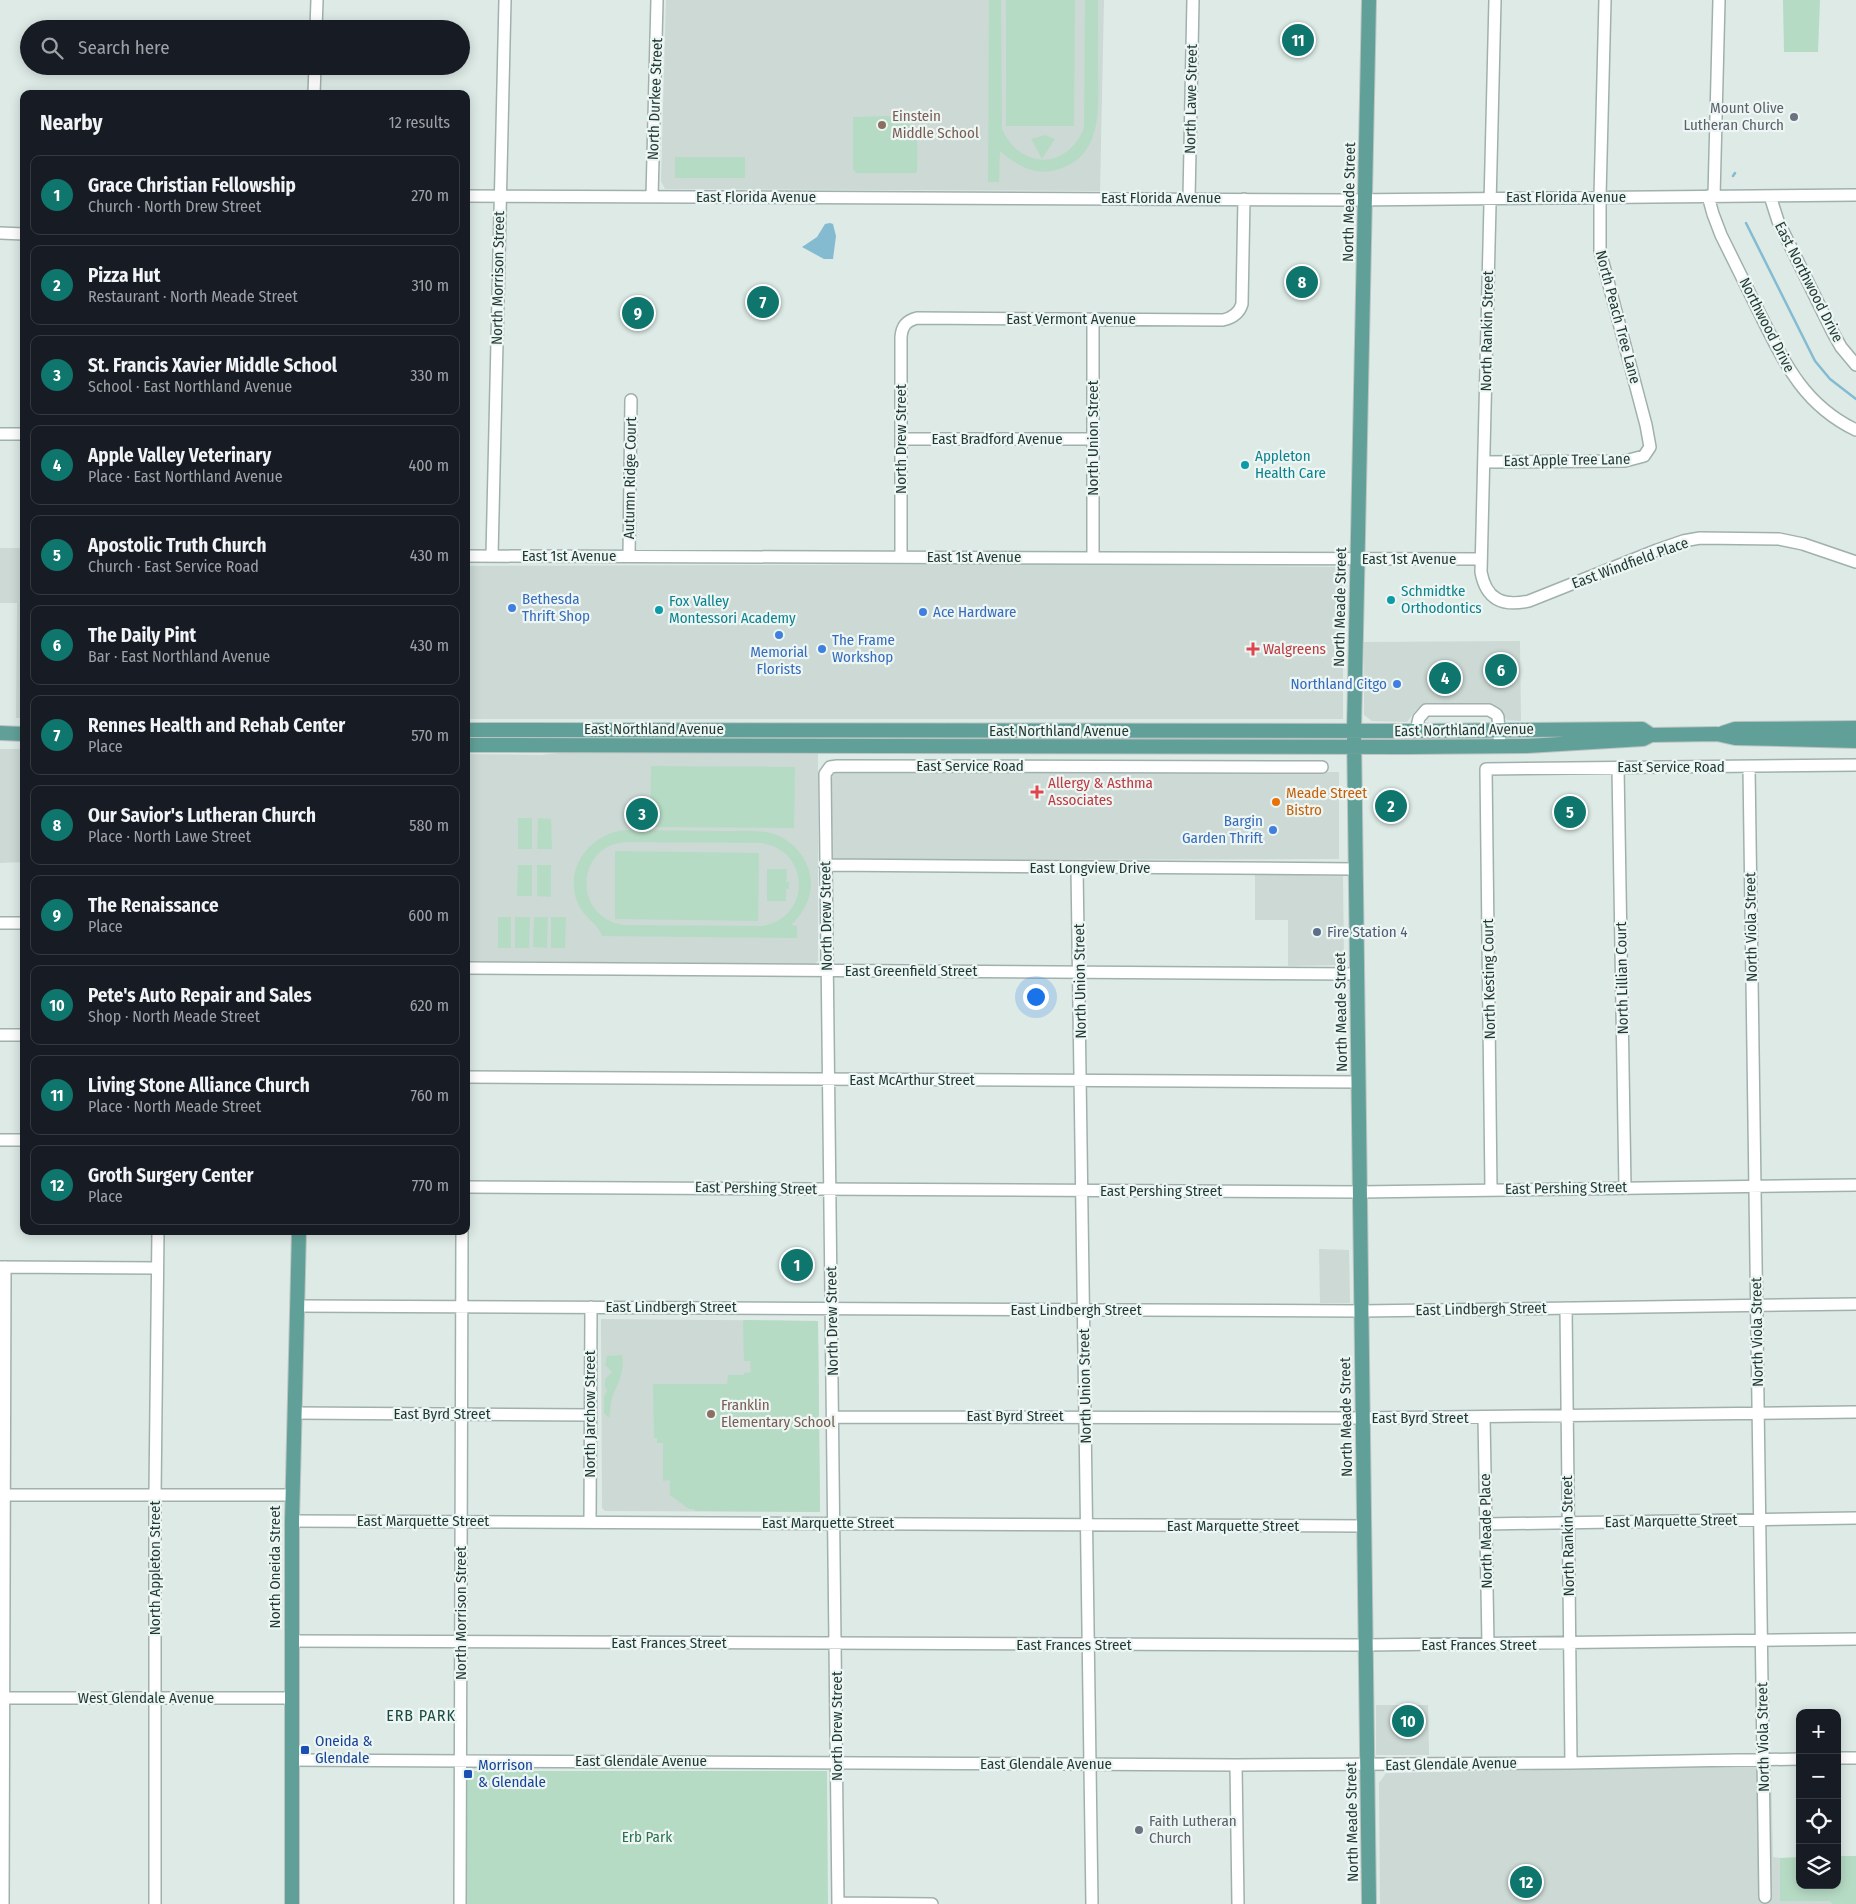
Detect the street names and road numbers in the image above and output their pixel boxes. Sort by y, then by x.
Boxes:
street label: North Durkee Street [644,37,666,161]
street label: North Lawe Street [1181,44,1201,154]
street label: North Meade Street [1339,142,1359,262]
street label: East Florida Avenue [696,188,816,206]
street label: East Florida Avenue [1506,188,1626,206]
street label: East Florida Avenue [1101,189,1221,207]
street label: North Morrison Street [488,211,508,345]
street label: East Northwood Drive [1771,219,1847,345]
street label: North Peach Tree Lane [1592,248,1644,386]
street label: North Rankin Street [1477,270,1497,392]
street label: Northwood Drive [1735,275,1799,375]
street label: East Vermont Avenue [1006,310,1136,328]
street label: North Union Street [1084,380,1102,496]
street label: North Drew Street [892,384,910,494]
street label: Autumn Ridge Court [620,417,640,539]
street label: East Bradford Avenue [931,430,1063,448]
street label: East Apple Tree Lane [1504,450,1630,470]
street label: East Windfield Place [1569,533,1691,593]
street label: East 1st Avenue [522,547,616,565]
street label: North Meade Street [1330,547,1350,667]
street label: East 1st Avenue [927,548,1021,566]
street label: East 1st Avenue [1362,550,1456,568]
street label: East Northland Avenue [584,720,724,738]
street label: East Northland Avenue [1394,720,1534,740]
street label: East Northland Avenue [989,722,1129,740]
street label: East Service Road [916,757,1024,775]
street label: East Service Road [1617,758,1725,776]
street label: East Longview Drive [1029,859,1151,877]
street label: North Drew Street [816,861,836,971]
street label: North Viola Street [1741,872,1761,982]
street label: North Kesting Court [1479,919,1499,1039]
street label: North Lillian Court [1612,921,1632,1034]
street label: North Union Street [1070,923,1090,1039]
street label: North Meade Street [1331,952,1351,1072]
street label: East Greenfield Street [845,962,977,980]
street label: East McArthur Street [849,1071,975,1089]
street label: East Pershing Street [695,1178,817,1198]
street label: East Pershing Street [1505,1178,1627,1198]
street label: East Pershing Street [1100,1182,1222,1200]
street label: North Drew Street [822,1266,842,1376]
street label: North Viola Street [1747,1277,1767,1387]
street label: East Lindbergh Street [605,1298,737,1316]
street label: East Lindbergh Street [1415,1299,1547,1319]
street label: East Lindbergh Street [1010,1301,1142,1319]
street label: North Union Street [1075,1328,1095,1444]
street label: North Jarchow Street [581,1350,599,1478]
street label: North Meade Street [1336,1357,1356,1477]
street label: East Byrd Street [393,1405,491,1423]
street label: East Byrd Street [966,1407,1064,1425]
street label: East Byrd Street [1371,1409,1469,1427]
street label: North Meade Place [1476,1473,1496,1589]
street label: North Rankin Street [1558,1475,1578,1597]
street label: North Appleton Street [146,1501,164,1635]
street label: North Oneida Street [266,1505,284,1628]
street label: East Marquette Street [1605,1511,1737,1531]
street label: East Marquette Street [357,1512,489,1530]
street label: East Marquette Street [762,1514,894,1532]
street label: East Marquette Street [1167,1517,1299,1535]
street label: North Morrison Street [452,1546,470,1680]
street label: East Frances Street [611,1634,727,1652]
street label: East Frances Street [1016,1636,1132,1654]
street label: East Frances Street [1421,1636,1537,1654]
street label: North Drew Street [828,1671,846,1781]
street label: North Viola Street [1753,1682,1773,1792]
street label: West Glendale Avenue [78,1689,214,1707]
street label: East Glendale Avenue [575,1752,707,1770]
street label: East Glendale Avenue [1385,1754,1517,1774]
street label: East Glendale Avenue [980,1755,1112,1773]
street label: North Meade Street [1342,1762,1362,1882]

